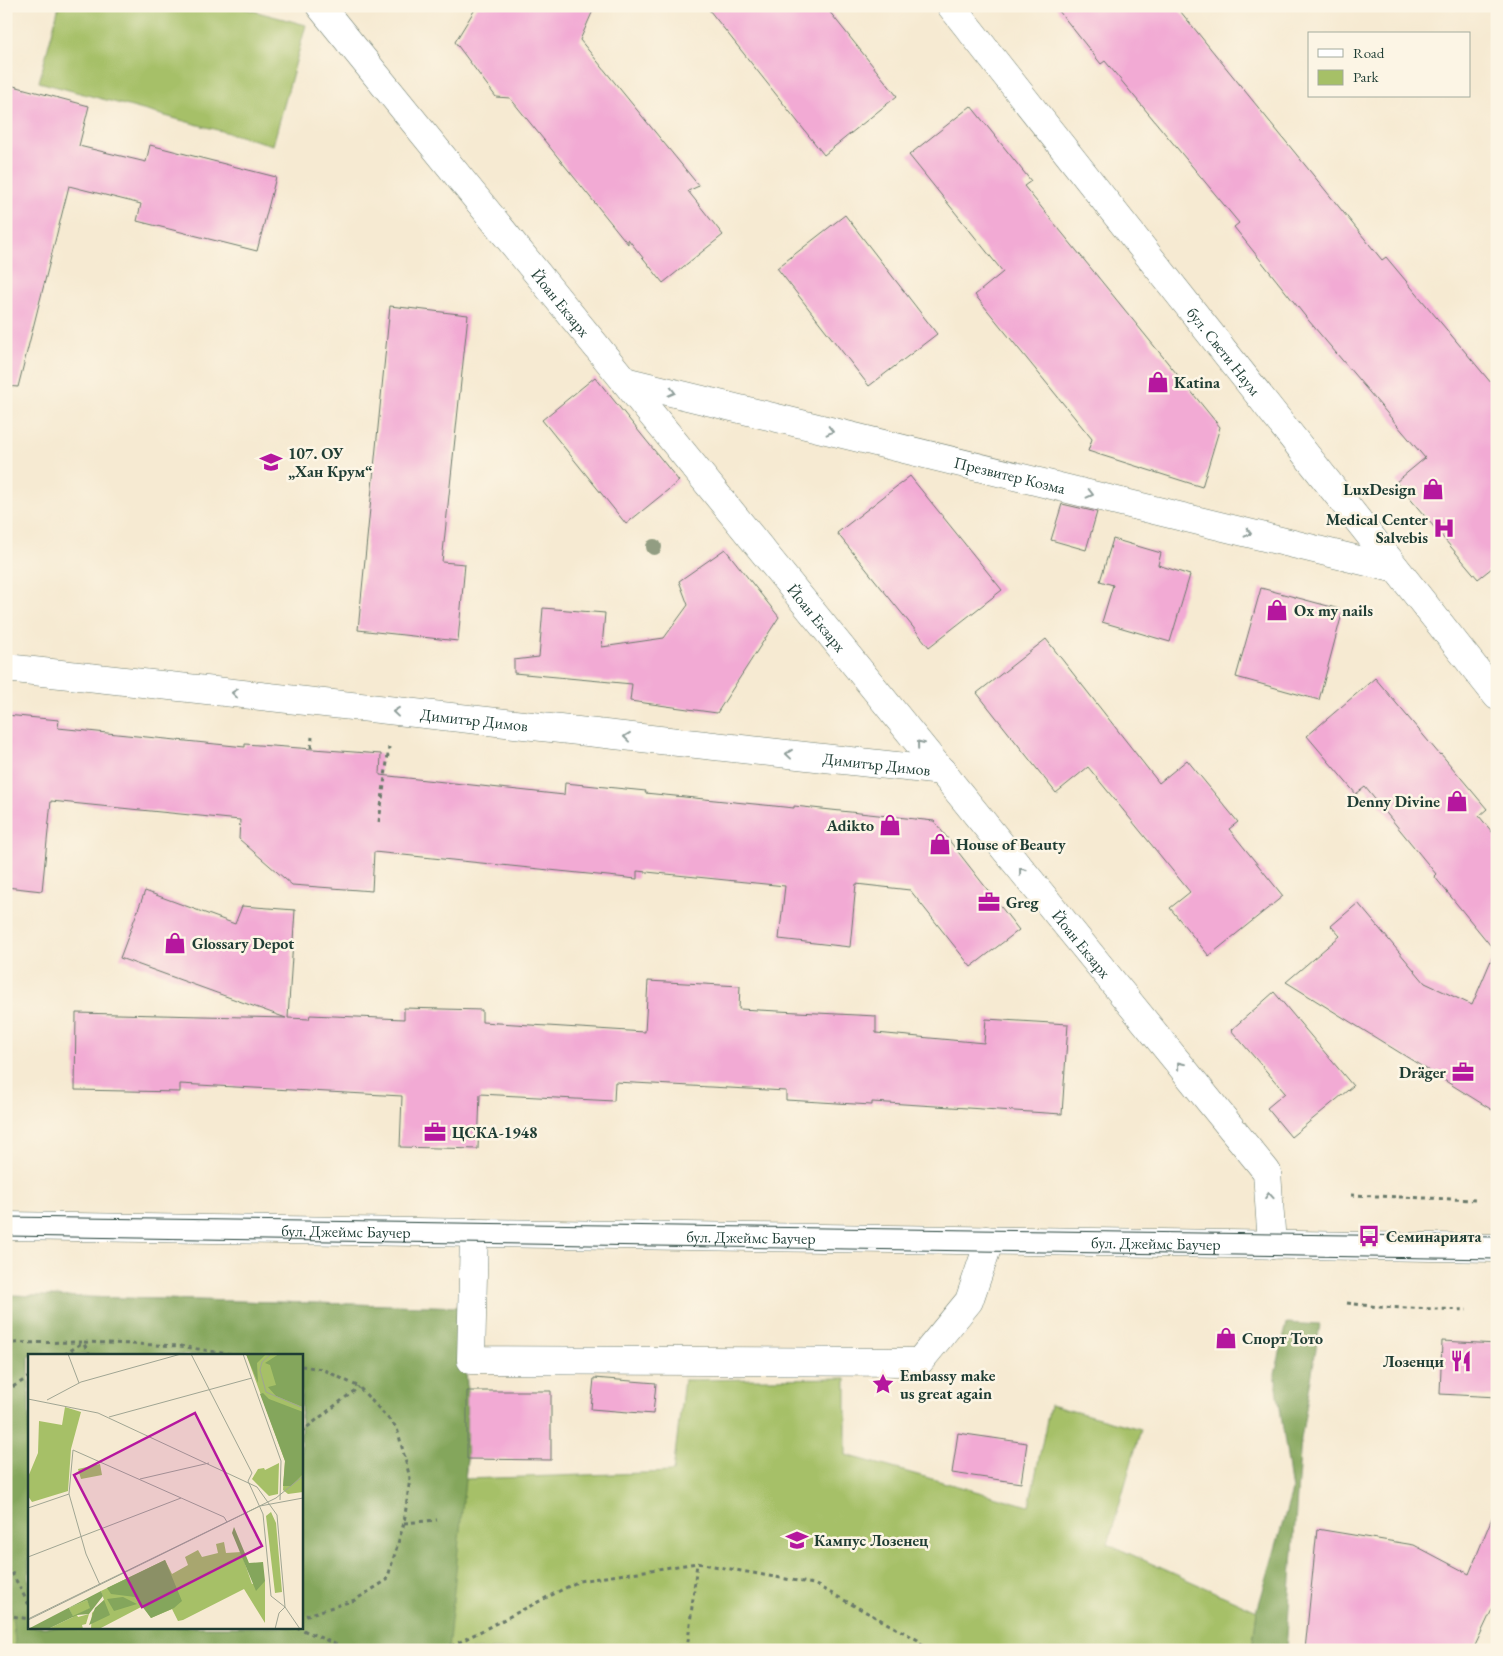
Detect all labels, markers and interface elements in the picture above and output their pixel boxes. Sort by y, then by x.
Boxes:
legend [1308,32,1470,98]
text: Road [1353,43,1385,62]
text: Park [1353,67,1380,86]
street label: Йоан Екзарх [526,264,595,341]
street label: бул. Свети Наум [1182,303,1265,400]
shop icon: Katina [1145,369,1171,395]
place label: Katina [1174,372,1221,393]
one-way arrow [667,386,676,397]
one-way arrow [825,425,834,436]
place label: 107. ОУ „Хан Крум“ [288,443,372,482]
school or university icon: 107. ОУ „Хан Крум“ [258,449,284,475]
street label: Презвитер Козма [952,452,1068,499]
shop icon: LuxDesign [1420,476,1446,502]
place label: LuxDesign [1343,479,1416,500]
one-way arrow [1085,488,1094,499]
place label: Medical Center Salvebis [1326,509,1428,548]
hospital icon: Medical Center Salvebis [1431,515,1457,541]
one-way arrow [1243,527,1251,537]
street label: Йоан Екзарх [782,580,850,657]
shop icon: Ox my nails [1264,597,1290,623]
place label: Ox my nails [1294,600,1373,621]
one-way arrow [230,688,238,699]
street label: Димитър Димов [419,704,529,736]
one-way arrow [392,707,400,718]
one-way arrow [623,732,631,743]
one-way arrow [916,741,925,750]
street label: Димитър Димов [822,748,932,781]
one-way arrow [784,749,792,760]
shop icon: Denny Divine [1444,788,1470,814]
place label: Denny Divine [1347,791,1440,812]
shop icon: Adikto [877,812,903,838]
place label: Adikto [825,815,874,836]
shop icon: House of Beauty [927,831,953,857]
place label: House of Beauty [956,834,1066,855]
one-way arrow [1019,867,1028,876]
office icon: Greg [976,889,1002,915]
place label: Greg [1006,892,1039,913]
street label: Йоан Екзарх [1047,906,1115,983]
shop icon: Glossary Depot [162,930,188,956]
place label: Glossary Depot [192,933,294,954]
office icon: Dräger [1450,1059,1476,1085]
one-way arrow [1177,1061,1186,1070]
place label: Dräger [1399,1062,1446,1083]
office icon: ЦСКА-1948 [422,1119,448,1145]
place label: ЦСКА-1948 [452,1122,538,1143]
one-way arrow [1263,1192,1274,1200]
street label: бул. Джеймс Баучер [281,1220,411,1243]
bus stop icon: Семинарията [1356,1223,1382,1249]
street label: бул. Джеймс Баучер [686,1226,816,1249]
place label: Семинарията [1386,1226,1482,1247]
street label: бул. Джеймс Баучер [1091,1232,1221,1255]
shop icon: Спорт Тото [1213,1325,1239,1351]
place label: Спорт Тото [1242,1328,1323,1349]
restaurant icon: Лозенци [1448,1348,1474,1374]
place label: Лозенци [1383,1351,1445,1372]
inset map [28,1354,302,1628]
place label: Embassy make us great again [900,1365,996,1404]
place icon: Embassy make us great again [870,1371,896,1397]
school or university icon: Кампус Лозенец [784,1527,810,1553]
place label: Кампус Лозенец [814,1530,929,1551]

